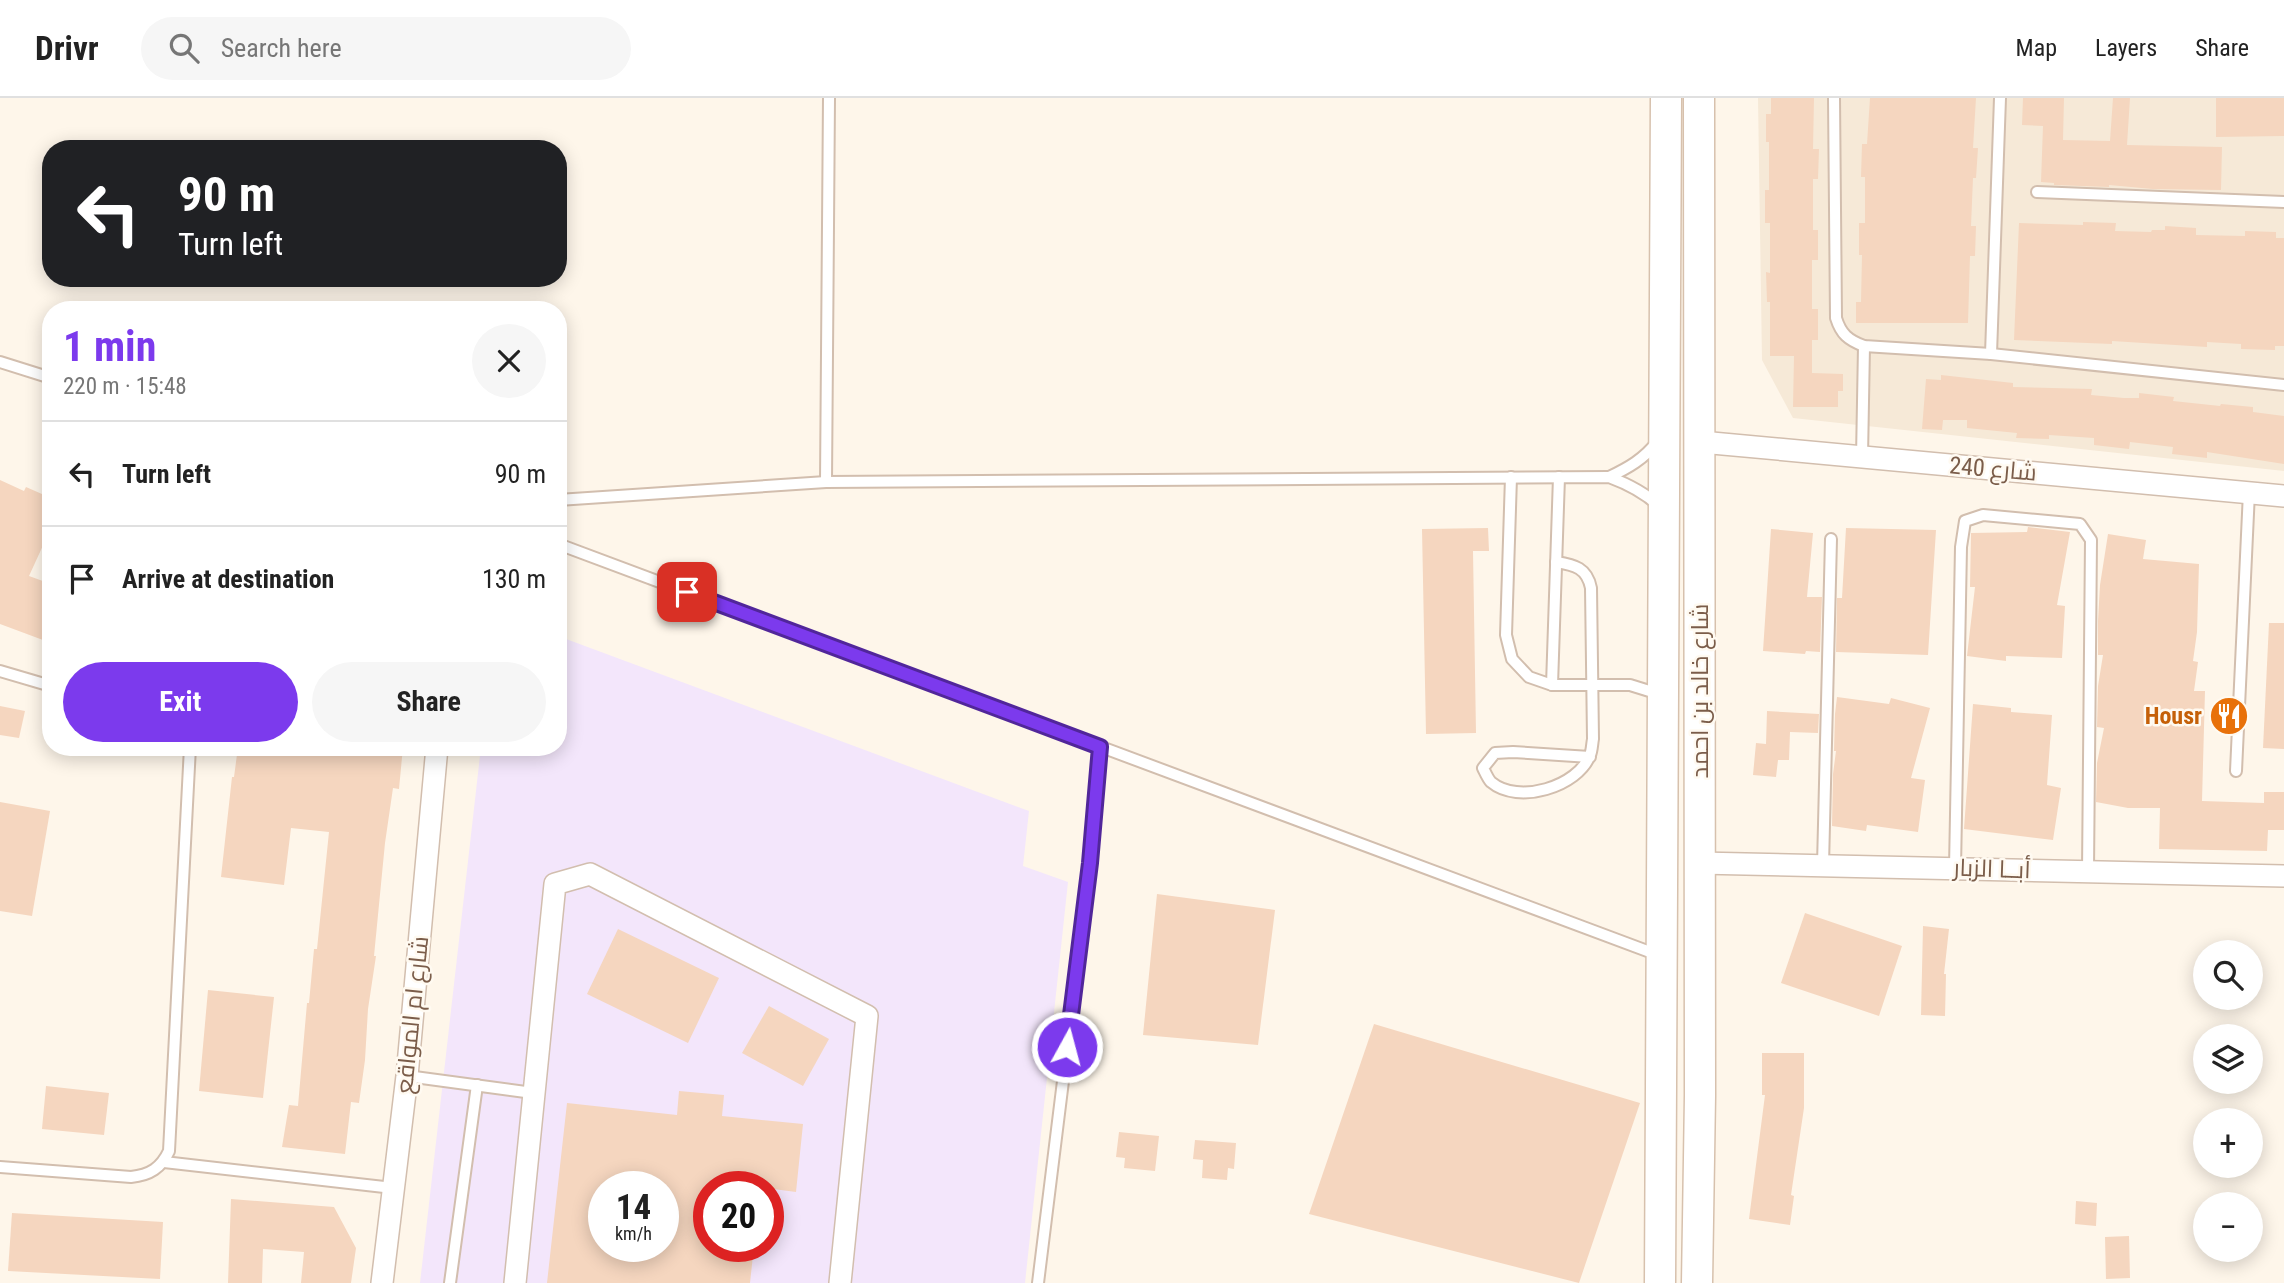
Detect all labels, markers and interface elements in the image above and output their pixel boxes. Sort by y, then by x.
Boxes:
search box [141,17,631,80]
text: Drivr [35,29,99,68]
icon: search [165,29,203,67]
text: Search here [221,33,342,63]
text: Map [2016,34,2057,62]
text: Layers [2095,34,2157,62]
text: Share [2195,34,2249,62]
text: 90 m [178,166,275,223]
icon: left [63,168,154,259]
text: Turn left [178,225,283,263]
text: 1 min [63,322,156,371]
button: close [472,324,546,398]
text: 220 m · 15:48 [63,373,187,400]
street label: شارع 240 [1948,451,2038,489]
icon: left [63,455,101,493]
text: Turn left [122,459,211,489]
text: 90 m [495,459,546,489]
icon: arrive [63,560,101,598]
pin [657,562,717,622]
text: Arrive at destination [122,564,334,594]
text: 130 m [482,564,546,594]
icon: arrive [668,573,706,611]
street label: شارع خالد بن احمد [1686,604,1716,778]
button: Exit [63,662,298,742]
button: Share [312,662,546,742]
restaurant icon: Housr [2208,695,2250,737]
place label: Housr [2145,702,2202,730]
street label: أبــا الزبار [1951,852,2031,884]
street label: شارع ام المواقع [390,935,436,1095]
map controls [2193,940,2263,1262]
button: search [2193,940,2263,1010]
position arrow [1030,1010,1104,1084]
button: layers [2193,1024,2263,1094]
button: + [2193,1108,2263,1178]
speed limit sign: 20 [693,1171,784,1262]
text: 14 [616,1187,651,1228]
button: − [2193,1192,2263,1262]
text: km/h [615,1223,652,1244]

